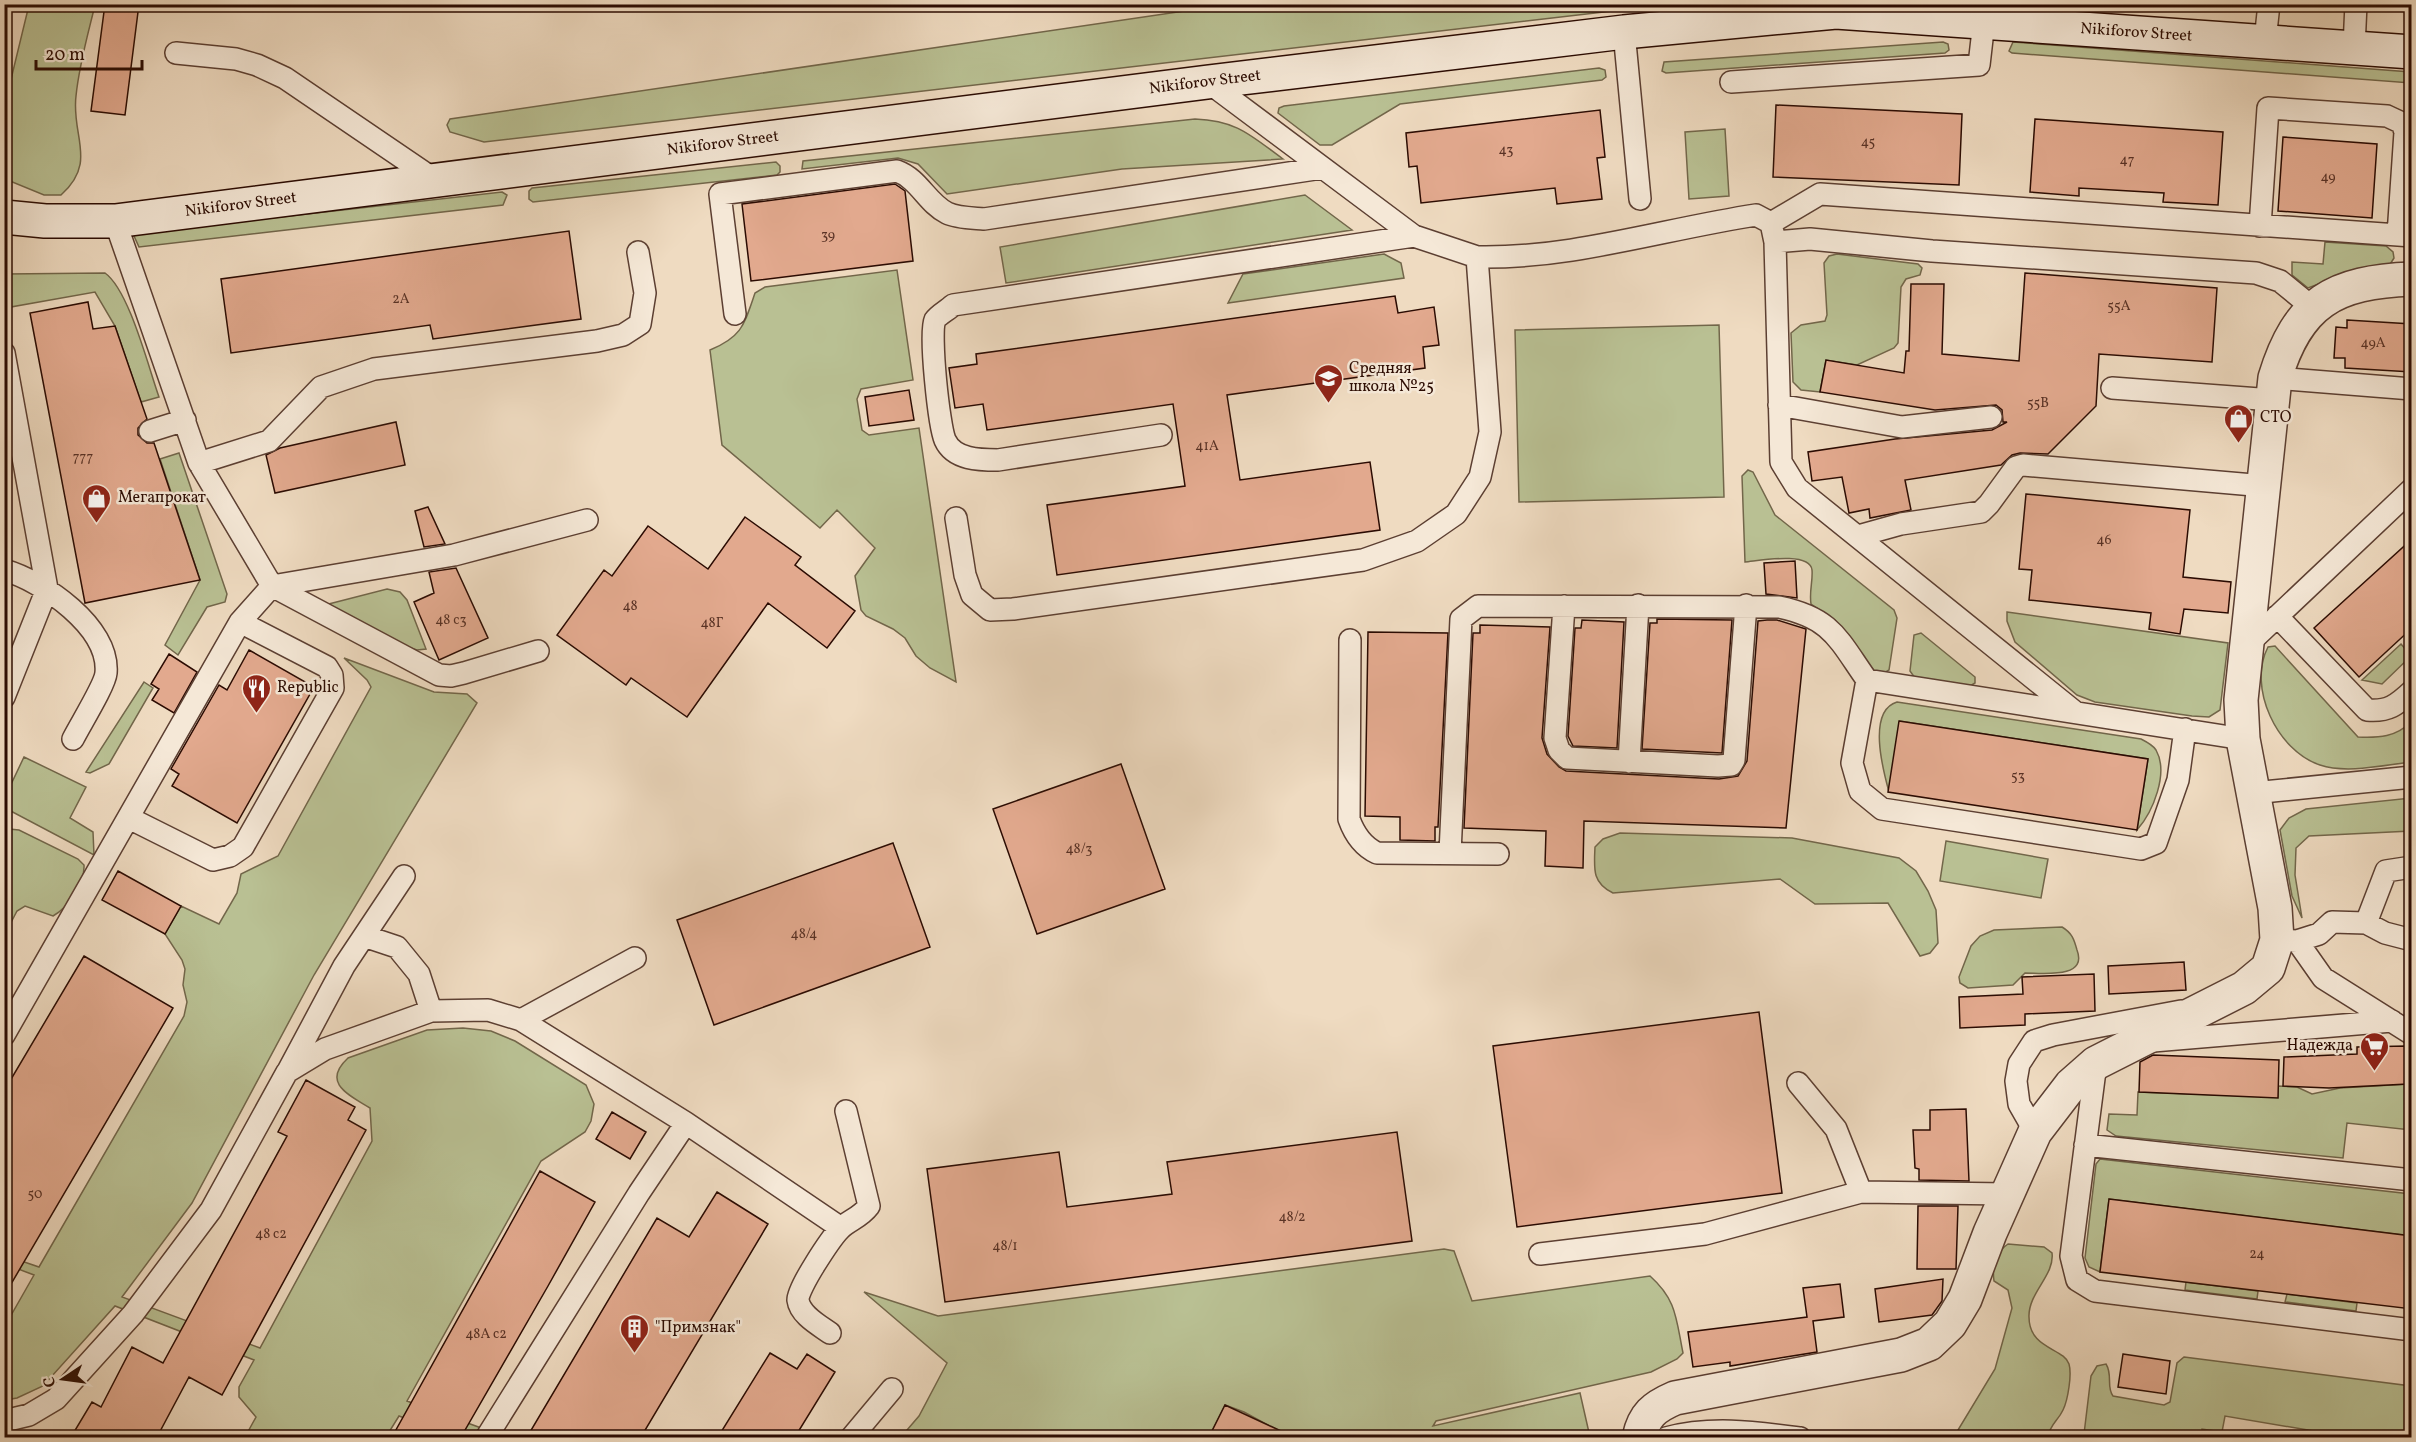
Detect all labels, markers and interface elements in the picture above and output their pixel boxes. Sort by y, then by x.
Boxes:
street label: Nikiforov Street [2079,18,2194,48]
scale bar [36,33,142,71]
text: 20 m [45,43,85,68]
street label: Nikiforov Street [1148,65,1263,100]
street label: Nikiforov Street [666,126,780,162]
house number: 45 [1861,133,1875,152]
house number: 43 [1499,141,1513,160]
house number: 47 [2119,151,2135,170]
house number: 49 [2320,168,2336,187]
street label: Nikiforov Street [184,187,298,223]
house number: 39 [821,226,835,245]
house number: 2А [392,290,410,309]
house number: 55А [2107,297,2131,316]
house number: 49А [2360,334,2386,353]
place label: Средняя школа №25 [1349,358,1434,398]
school or university icon: Средняя школа №25 [1312,362,1344,404]
house number: 55В [2027,394,2049,413]
shop icon: СТО [2223,402,2255,444]
place label: СТО [2260,407,2292,429]
house number: 41А [1195,437,1219,456]
house number: 777 [73,448,93,467]
shop icon: Мегапрокат [81,482,113,524]
place label: Мегапрокат [118,487,206,509]
house number: 46 [2096,531,2112,550]
house number: 48 [622,597,638,616]
house number: 48 с3 [435,611,467,630]
house number: 48Г [700,614,724,633]
restaurant icon: Republic [240,672,272,714]
place label: Republic [277,677,339,699]
house number: 53 [2011,767,2025,786]
house number: 48/3 [1065,840,1093,859]
house number: 48/4 [791,925,817,944]
supermarket icon: Надежда [2358,1030,2390,1072]
place label: Надежда [2287,1035,2353,1057]
house number: 50 [28,1185,42,1204]
house number: 48/2 [1278,1208,1306,1227]
house number: 48 с2 [255,1225,287,1244]
house number: 48/1 [992,1237,1018,1256]
house number: 24 [2249,1245,2265,1264]
building icon: "Примзнак" [618,1312,650,1354]
place label: "Примзнак" [655,1317,741,1339]
house number: 48А с2 [465,1325,507,1344]
north arrow [33,1349,93,1409]
text: С [38,1374,62,1389]

